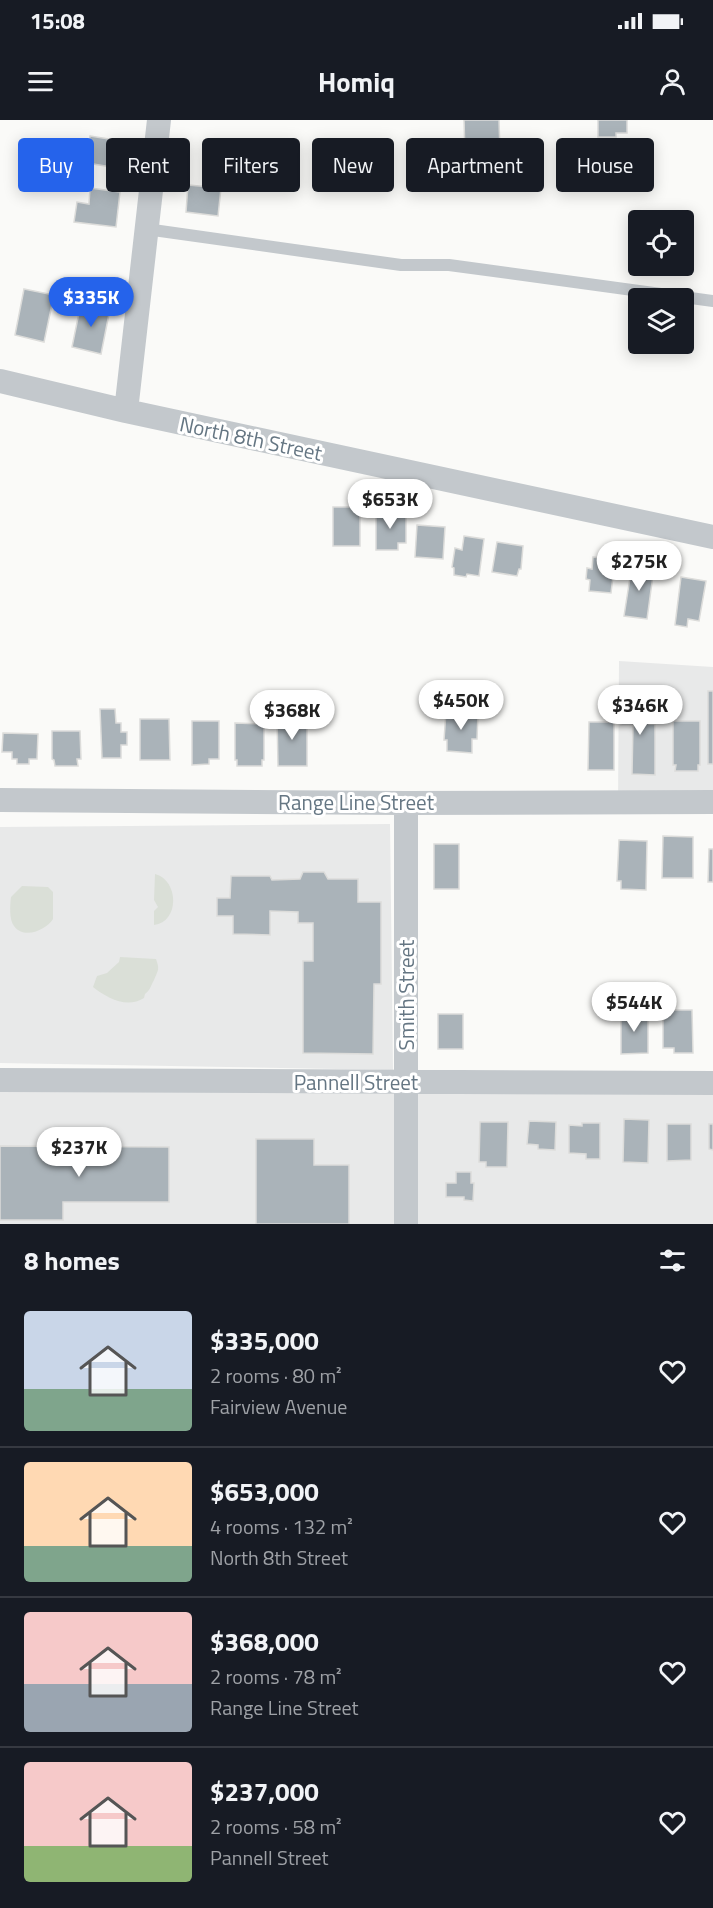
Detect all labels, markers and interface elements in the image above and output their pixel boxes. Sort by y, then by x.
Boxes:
text: 15:08 [30,4,85,38]
text: Homiq [318,61,395,102]
icon: menu [24,65,57,98]
icon: person [656,65,689,98]
chip: Buy [18,138,94,192]
chip: Rent [106,138,190,192]
chip: Filters [202,138,300,192]
chip: New [312,138,394,192]
chip: Apartment [406,138,544,192]
chip: House [556,138,654,192]
map controls [628,210,694,354]
button: locate [628,210,694,276]
pin: $335K [49,277,133,328]
text: $335K [63,281,119,312]
button: layers [628,288,694,354]
street label: North 8th Street [177,407,326,469]
pin: $653K [348,479,432,530]
text: $653K [362,483,418,514]
pin: $275K [597,541,681,592]
text: $275K [611,545,667,576]
pin: $450K [419,680,503,731]
text: $450K [433,684,489,715]
pin: $346K [598,685,682,736]
text: $346K [612,689,668,720]
pin: $368K [250,690,334,741]
text: $368K [264,694,320,725]
street label: Range Line Street [278,786,435,818]
street label: Smith Street [390,939,422,1050]
pin: $544K [592,982,676,1033]
text: $544K [606,986,662,1017]
street label: Pannell Street [294,1066,419,1098]
pin: $237K [37,1127,121,1178]
text: $237K [51,1131,107,1162]
text: 8 homes [24,1241,120,1280]
icon: filters [656,1244,689,1277]
text: $335,000 [210,1321,319,1360]
icon: home [72,1335,144,1407]
icon: heart [656,1355,689,1388]
text: 2 rooms · 80 m² [210,1360,342,1391]
text: Fairview Avenue [210,1391,347,1422]
text: $653,000 [210,1472,319,1511]
icon: home [72,1486,144,1558]
icon: heart [656,1506,689,1539]
text: 4 rooms · 132 m² [210,1511,353,1542]
text: North 8th Street [210,1542,348,1573]
text: $368,000 [210,1622,319,1661]
icon: home [72,1636,144,1708]
icon: heart [656,1656,689,1689]
text: 2 rooms · 78 m² [210,1661,342,1692]
text: Range Line Street [210,1692,359,1723]
text: $237,000 [210,1772,319,1811]
icon: home [72,1786,144,1858]
icon: heart [656,1806,689,1839]
text: 2 rooms · 58 m² [210,1811,342,1842]
text: Pannell Street [210,1842,329,1873]

